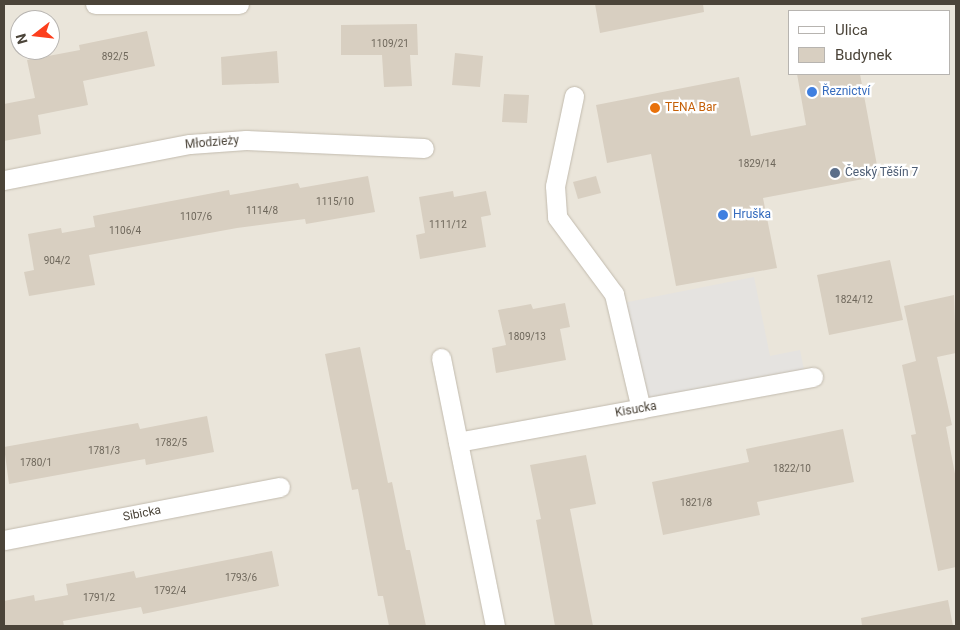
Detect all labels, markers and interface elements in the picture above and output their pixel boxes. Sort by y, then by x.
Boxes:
north arrow [10,10,60,60]
legend [788,10,950,75]
text: Ulica [835,21,868,39]
text: N [12,32,31,46]
house number: 1109/21 [371,38,409,50]
text: Budynek [835,46,892,64]
house number: 892/5 [102,51,128,63]
place label: Řeznictví [822,85,870,99]
marker: Řeznictví [806,86,818,98]
place label: TENA Bar [665,101,717,115]
marker: TENA Bar [649,102,661,114]
street label: Młodzieży [184,133,240,153]
house number: 1829/14 [738,158,776,170]
place label: Český Těšín 7 [845,166,919,180]
marker: Český Těšín 7 [829,167,841,179]
house number: 1115/10 [316,196,354,208]
house number: 1114/8 [246,205,278,217]
place label: Hruška [733,208,771,222]
marker: Hruška [717,209,729,221]
house number: 1107/6 [180,211,212,223]
house number: 1111/12 [429,219,467,231]
house number: 1106/4 [109,225,141,237]
house number: 904/2 [44,255,70,267]
house number: 1824/12 [835,294,873,306]
house number: 1809/13 [508,331,546,343]
street label: Kisucka [614,399,658,421]
house number: 1782/5 [155,437,187,449]
house number: 1781/3 [88,445,120,457]
house number: 1780/1 [20,457,52,469]
house number: 1822/10 [773,463,811,475]
house number: 1821/8 [680,497,712,509]
street label: Sibicka [122,503,162,525]
house number: 1793/6 [225,572,257,584]
house number: 1792/4 [154,585,186,597]
house number: 1791/2 [83,592,115,604]

